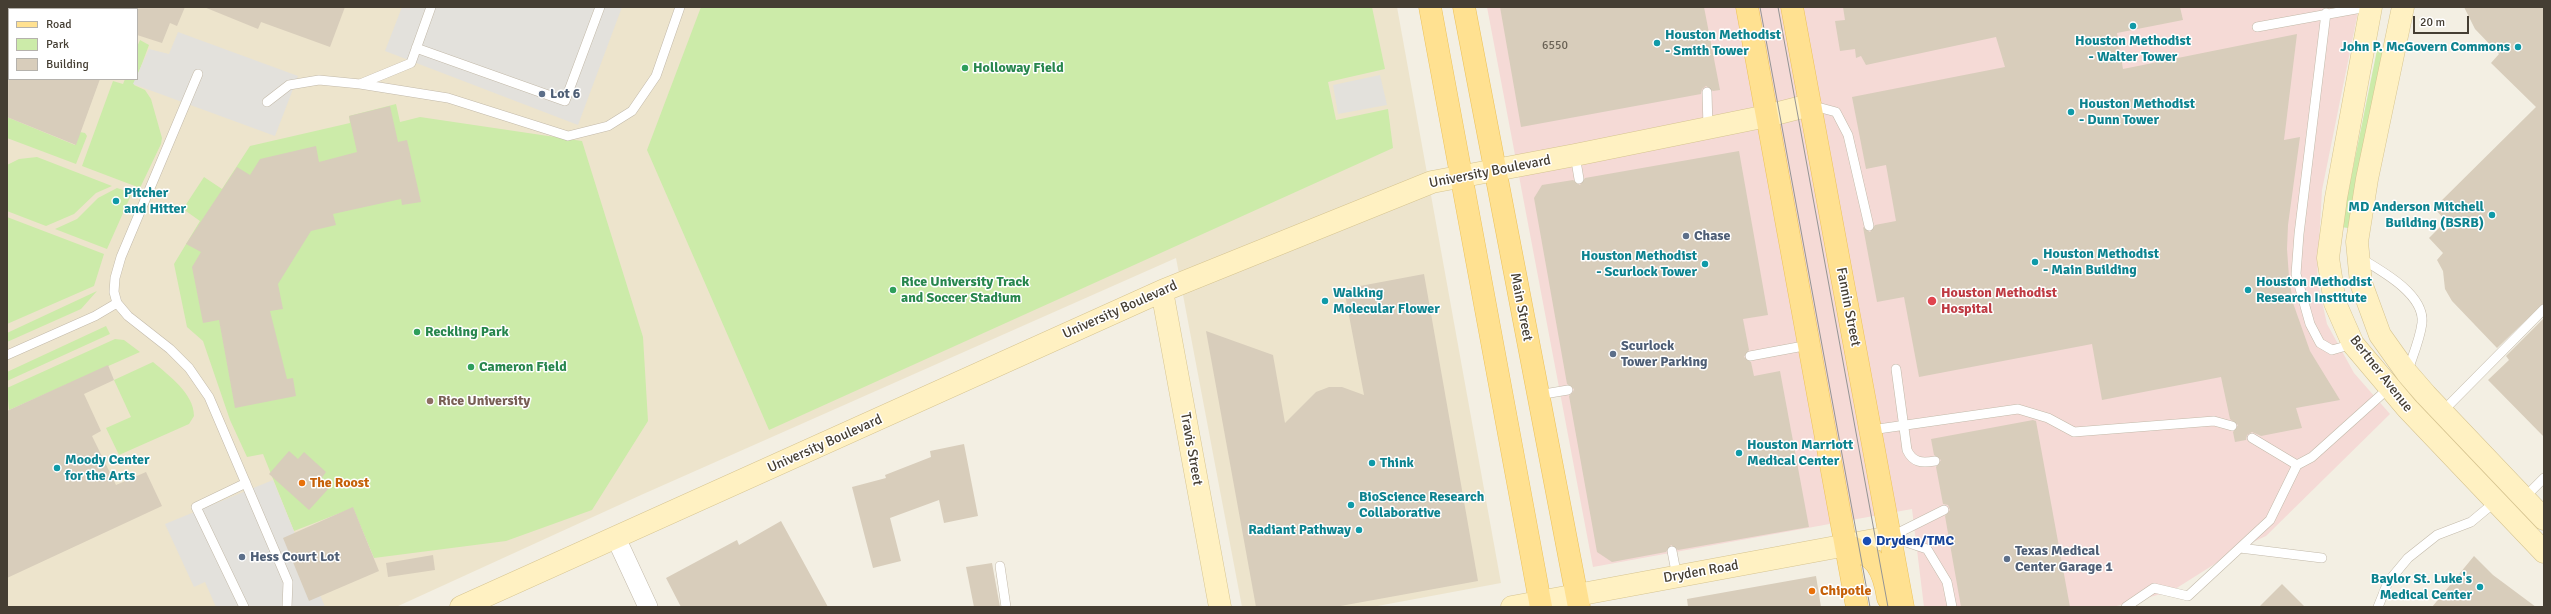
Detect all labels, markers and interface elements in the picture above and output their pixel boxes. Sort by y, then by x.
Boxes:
legend [8,8,138,80]
scale bar [2415,8,2471,34]
text: 20 m [2420,15,2445,30]
text: Road [46,17,72,32]
marker: Houston Methodist - Walter Tower [2128,21,2138,31]
place label: Houston Methodist - Smith Tower [1665,27,1781,60]
place label: Houston Methodist - Walter Tower [2075,33,2191,66]
text: Park [46,37,69,52]
marker: Houston Methodist - Smith Tower [1652,38,1662,48]
house number: 6550 [1542,39,1568,53]
place label: John P. McGovern Commons [2340,39,2510,55]
marker: John P. McGovern Commons [2513,42,2523,52]
text: Building [46,57,89,72]
place label: Holloway Field [973,60,1064,76]
marker: Holloway Field [960,63,970,73]
place label: Lot 6 [550,86,580,102]
marker: Lot 6 [537,89,547,99]
place label: Houston Methodist - Dunn Tower [2079,96,2195,128]
marker: Houston Methodist - Dunn Tower [2066,107,2076,117]
street label: University Boulevard [1428,152,1552,192]
place label: Pitcher and Hitter [124,185,186,218]
marker: Pitcher and Hitter [111,196,121,206]
place label: MD Anderson Mitchell Building (BSRB) [2348,199,2484,232]
marker: MD Anderson Mitchell Building (BSRB) [2487,210,2497,220]
place label: Chase [1694,228,1730,244]
marker: Chase [1681,231,1691,241]
place label: Houston Methodist - Main Building [2043,246,2159,278]
place label: Houston Methodist - Scurlock Tower [1581,248,1697,280]
marker: Houston Methodist - Main Building [2030,257,2040,267]
marker: Houston Methodist - Scurlock Tower [1700,259,1710,269]
street label: Fannin Street [1832,266,1864,348]
street label: Main Street [1506,271,1536,343]
place label: Rice University Track and Soccer Stadium [901,274,1029,306]
place label: Houston Methodist Research Institute [2256,274,2372,306]
street label: University Boulevard [1060,277,1180,343]
marker: Rice University Track and Soccer Stadium [888,285,898,295]
place label: Walking Molecular Flower [1333,285,1440,318]
place label: Houston Methodist Hospital [1941,285,2057,318]
marker: Houston Methodist Research Institute [2243,285,2253,295]
marker: Houston Methodist Hospital [1926,295,1938,307]
marker: Walking Molecular Flower [1320,296,1330,306]
place label: Reckling Park [425,324,509,340]
marker: Reckling Park [412,327,422,337]
street label: Bertner Avenue [2346,332,2416,416]
place label: Scurlock Tower Parking [1621,338,1708,370]
marker: Scurlock Tower Parking [1608,349,1618,359]
place label: Cameron Field [479,359,567,375]
marker: Cameron Field [466,362,476,372]
place label: Rice University [438,393,530,409]
marker: Rice University [425,396,435,406]
street label: University Boulevard [765,411,885,477]
street label: Travis Street [1176,411,1206,487]
place label: Houston Marriott Medical Center [1747,437,1853,470]
marker: Houston Marriott Medical Center [1734,448,1744,458]
place label: Moody Center for the Arts [65,452,150,484]
place label: Think [1380,455,1414,471]
marker: Think [1367,458,1377,468]
marker: Moody Center for the Arts [52,463,62,473]
place label: The Roost [310,475,369,491]
marker: The Roost [297,478,307,488]
place label: BioScience Research Collaborative [1359,489,1484,522]
marker: BioScience Research Collaborative [1346,500,1356,510]
place label: Radiant Pathway [1248,522,1351,538]
marker: Radiant Pathway [1354,525,1364,535]
place label: Dryden/TMC [1876,533,1954,549]
marker: Dryden/TMC [1861,535,1873,547]
place label: Texas Medical Center Garage 1 [2015,543,2113,576]
place label: Hess Court Lot [250,549,340,565]
marker: Hess Court Lot [237,552,247,562]
marker: Texas Medical Center Garage 1 [2002,554,2012,564]
street label: Dryden Road [1662,557,1740,587]
place label: Baylor St. Luke's Medical Center [2371,571,2472,604]
marker: Baylor St. Luke's Medical Center [2475,582,2485,592]
place label: Chipotle [1820,583,1872,599]
marker: Chipotle [1807,586,1817,596]

